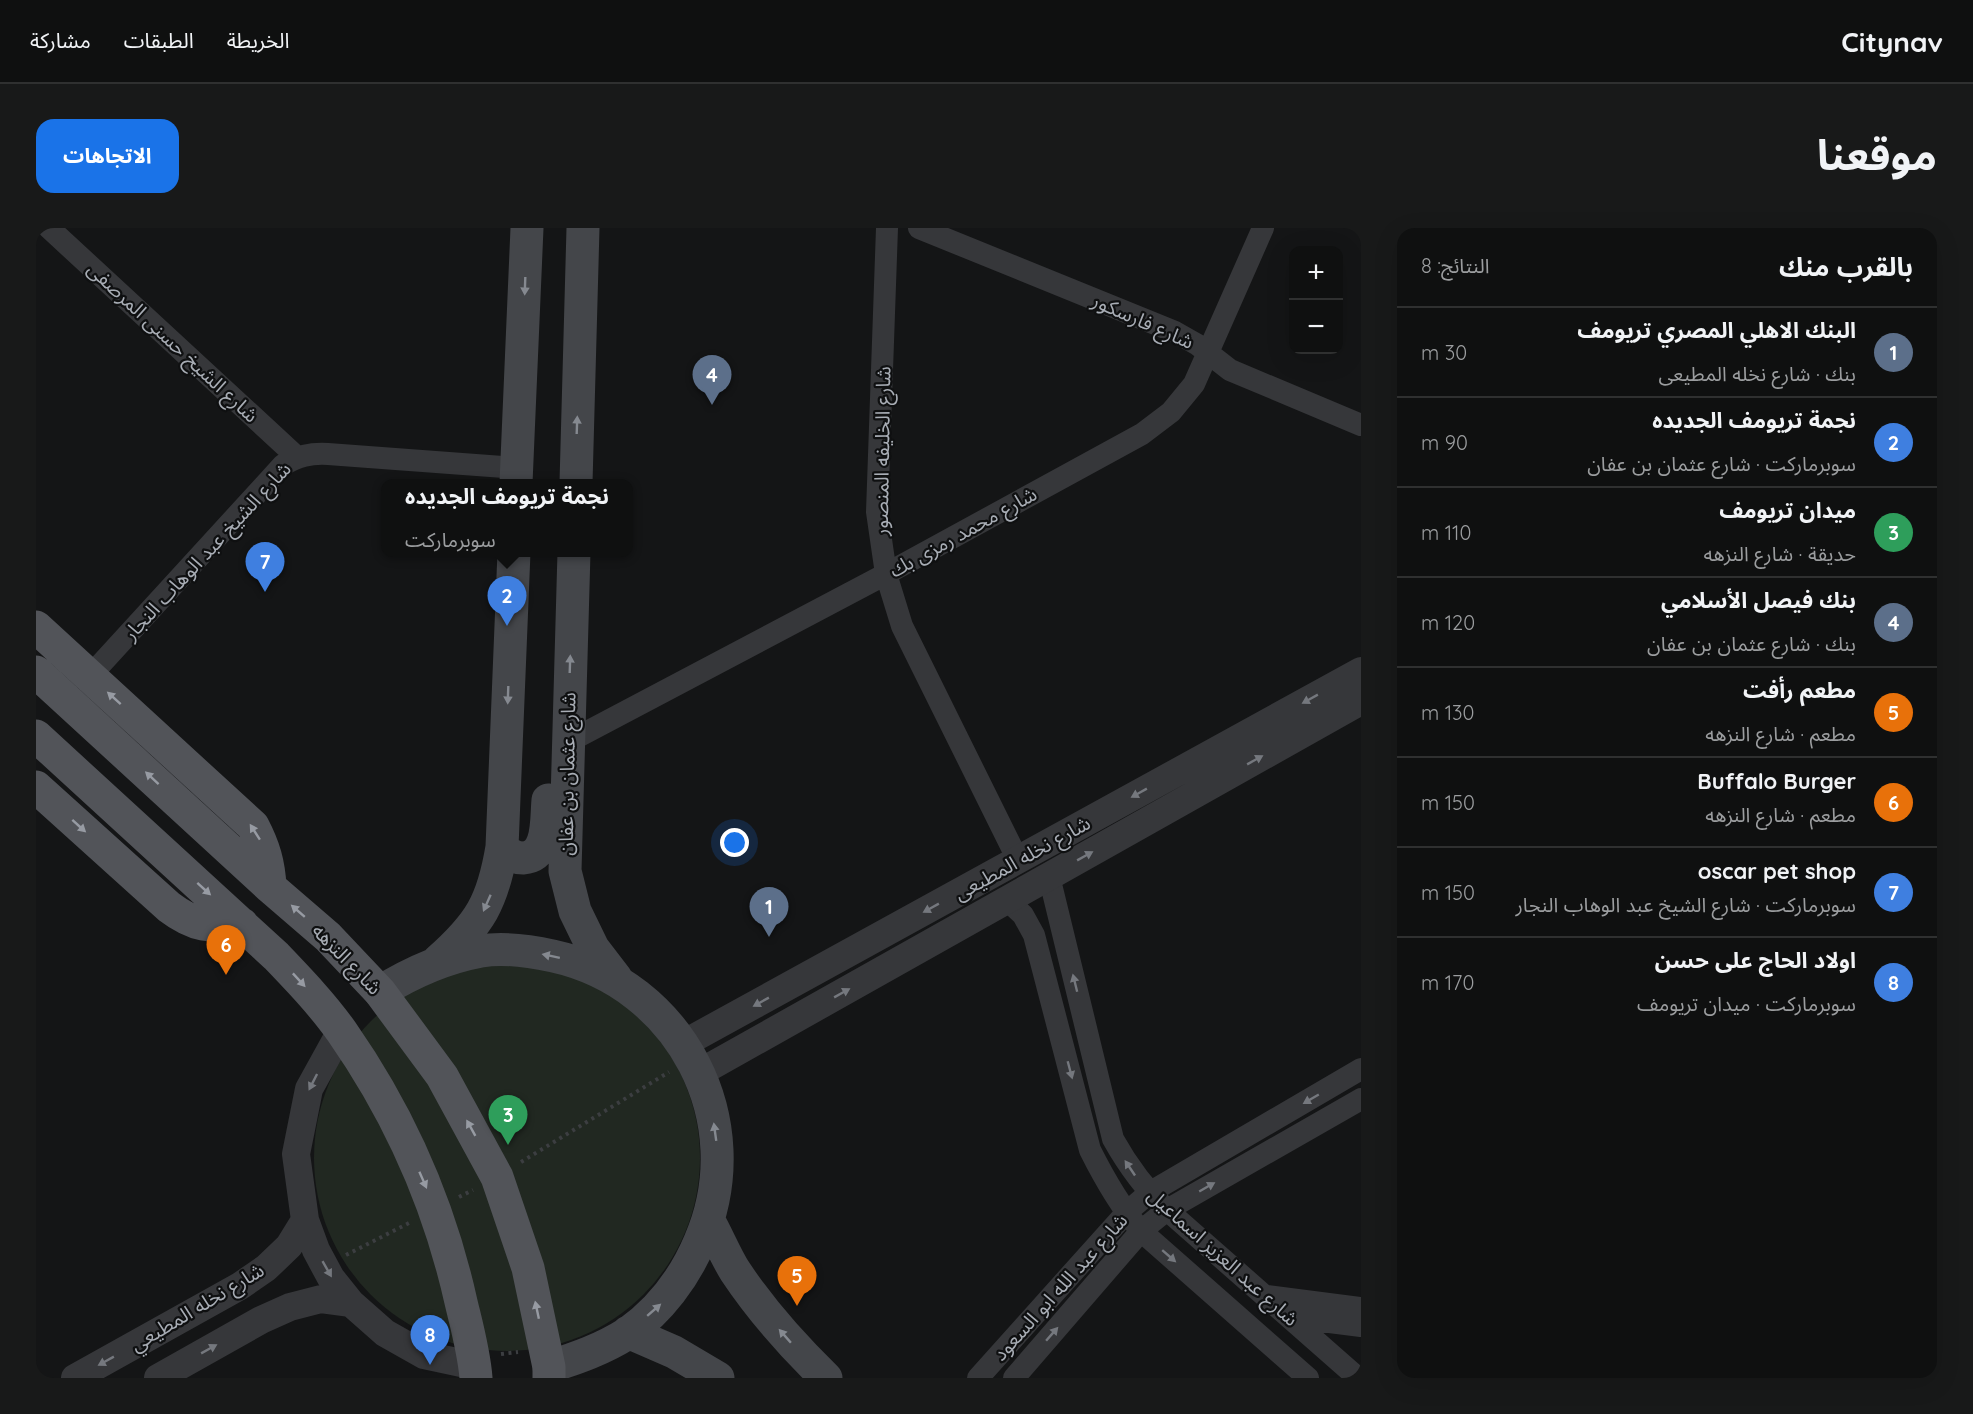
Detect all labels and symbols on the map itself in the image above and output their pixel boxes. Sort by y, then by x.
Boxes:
street label: شارع الشيخ حسنى المرصفى [81,256,264,430]
one-way arrow [520,277,530,296]
street label: شارع فارسكور [1086,287,1198,357]
pin: 4 [692,356,732,405]
street label: شارع الخليفه المنصور [868,366,898,537]
one-way arrow [573,416,582,435]
street label: شارع الشيخ عبد الوهاب النجار [117,456,298,648]
street label: شارع محمد رمزى بك [885,481,1042,585]
pin: 7 [246,542,284,592]
pin: 2 [488,576,526,626]
one-way arrow [566,655,575,674]
one-way arrow [504,685,513,704]
one-way arrow [107,692,122,705]
street label: شارع عثمان بن عفان [553,692,583,856]
one-way arrow [1301,694,1318,704]
one-way arrow [1247,755,1263,766]
one-way arrow [145,772,159,786]
one-way arrow [1130,788,1147,798]
street label: شارع نخله المطيعى [949,810,1096,908]
one-way arrow [72,819,87,833]
one-way arrow [250,824,261,840]
your location [720,828,749,857]
one-way arrow [1077,851,1094,861]
one-way arrow [196,882,211,896]
pin: 1 [750,888,788,937]
one-way arrow [481,894,491,912]
one-way arrow [923,903,940,913]
one-way arrow [291,905,306,918]
street label: شارع النزهه [305,918,387,1002]
pin: 6 [206,926,246,975]
one-way arrow [542,950,560,960]
one-way arrow [292,972,305,987]
one-way arrow [1069,973,1079,992]
one-way arrow [834,988,851,998]
one-way arrow [752,997,769,1007]
one-way arrow [1065,1061,1075,1079]
one-way arrow [309,1073,319,1091]
one-way arrow [1303,1093,1319,1104]
pin: 3 [488,1096,528,1145]
one-way arrow [466,1119,476,1136]
one-way arrow [711,1123,720,1142]
one-way arrow [1125,1160,1136,1176]
one-way arrow [419,1171,428,1188]
street label: شارع عبد العزيز اسماعيل [1141,1182,1304,1333]
one-way arrow [1199,1182,1216,1192]
street label: شارع عبد الله ابو السعود [987,1208,1135,1368]
one-way arrow [1161,1249,1176,1262]
pin: 5 [778,1256,816,1306]
street label: شارع نخله المطيعي [125,1257,270,1360]
one-way arrow [321,1261,332,1277]
one-way arrow [532,1301,541,1320]
one-way arrow [646,1304,661,1317]
pin: 8 [410,1316,450,1365]
one-way arrow [1045,1327,1058,1342]
one-way arrow [779,1329,792,1344]
one-way arrow [200,1345,217,1355]
one-way arrow [97,1356,114,1366]

